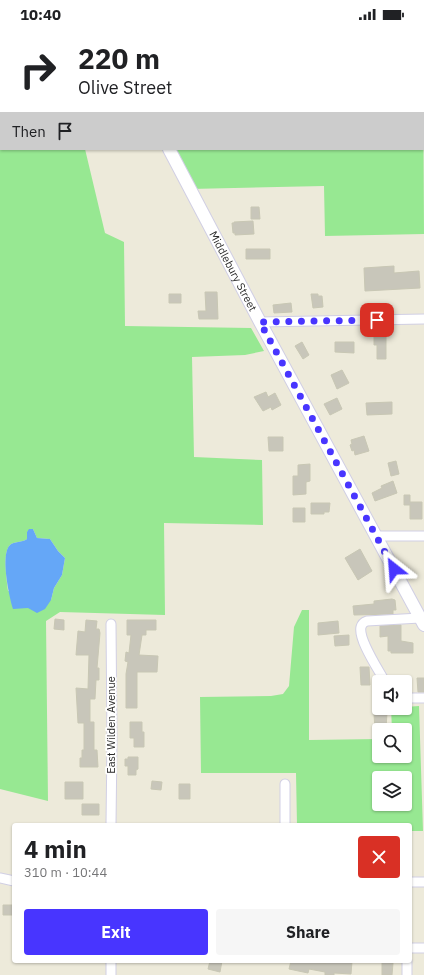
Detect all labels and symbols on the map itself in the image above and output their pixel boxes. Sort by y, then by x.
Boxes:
street label: Middlebury Street [206,229,260,314]
pin [360,303,394,337]
position arrow [373,548,415,590]
street label: East Wilden Avenue [104,676,118,774]

